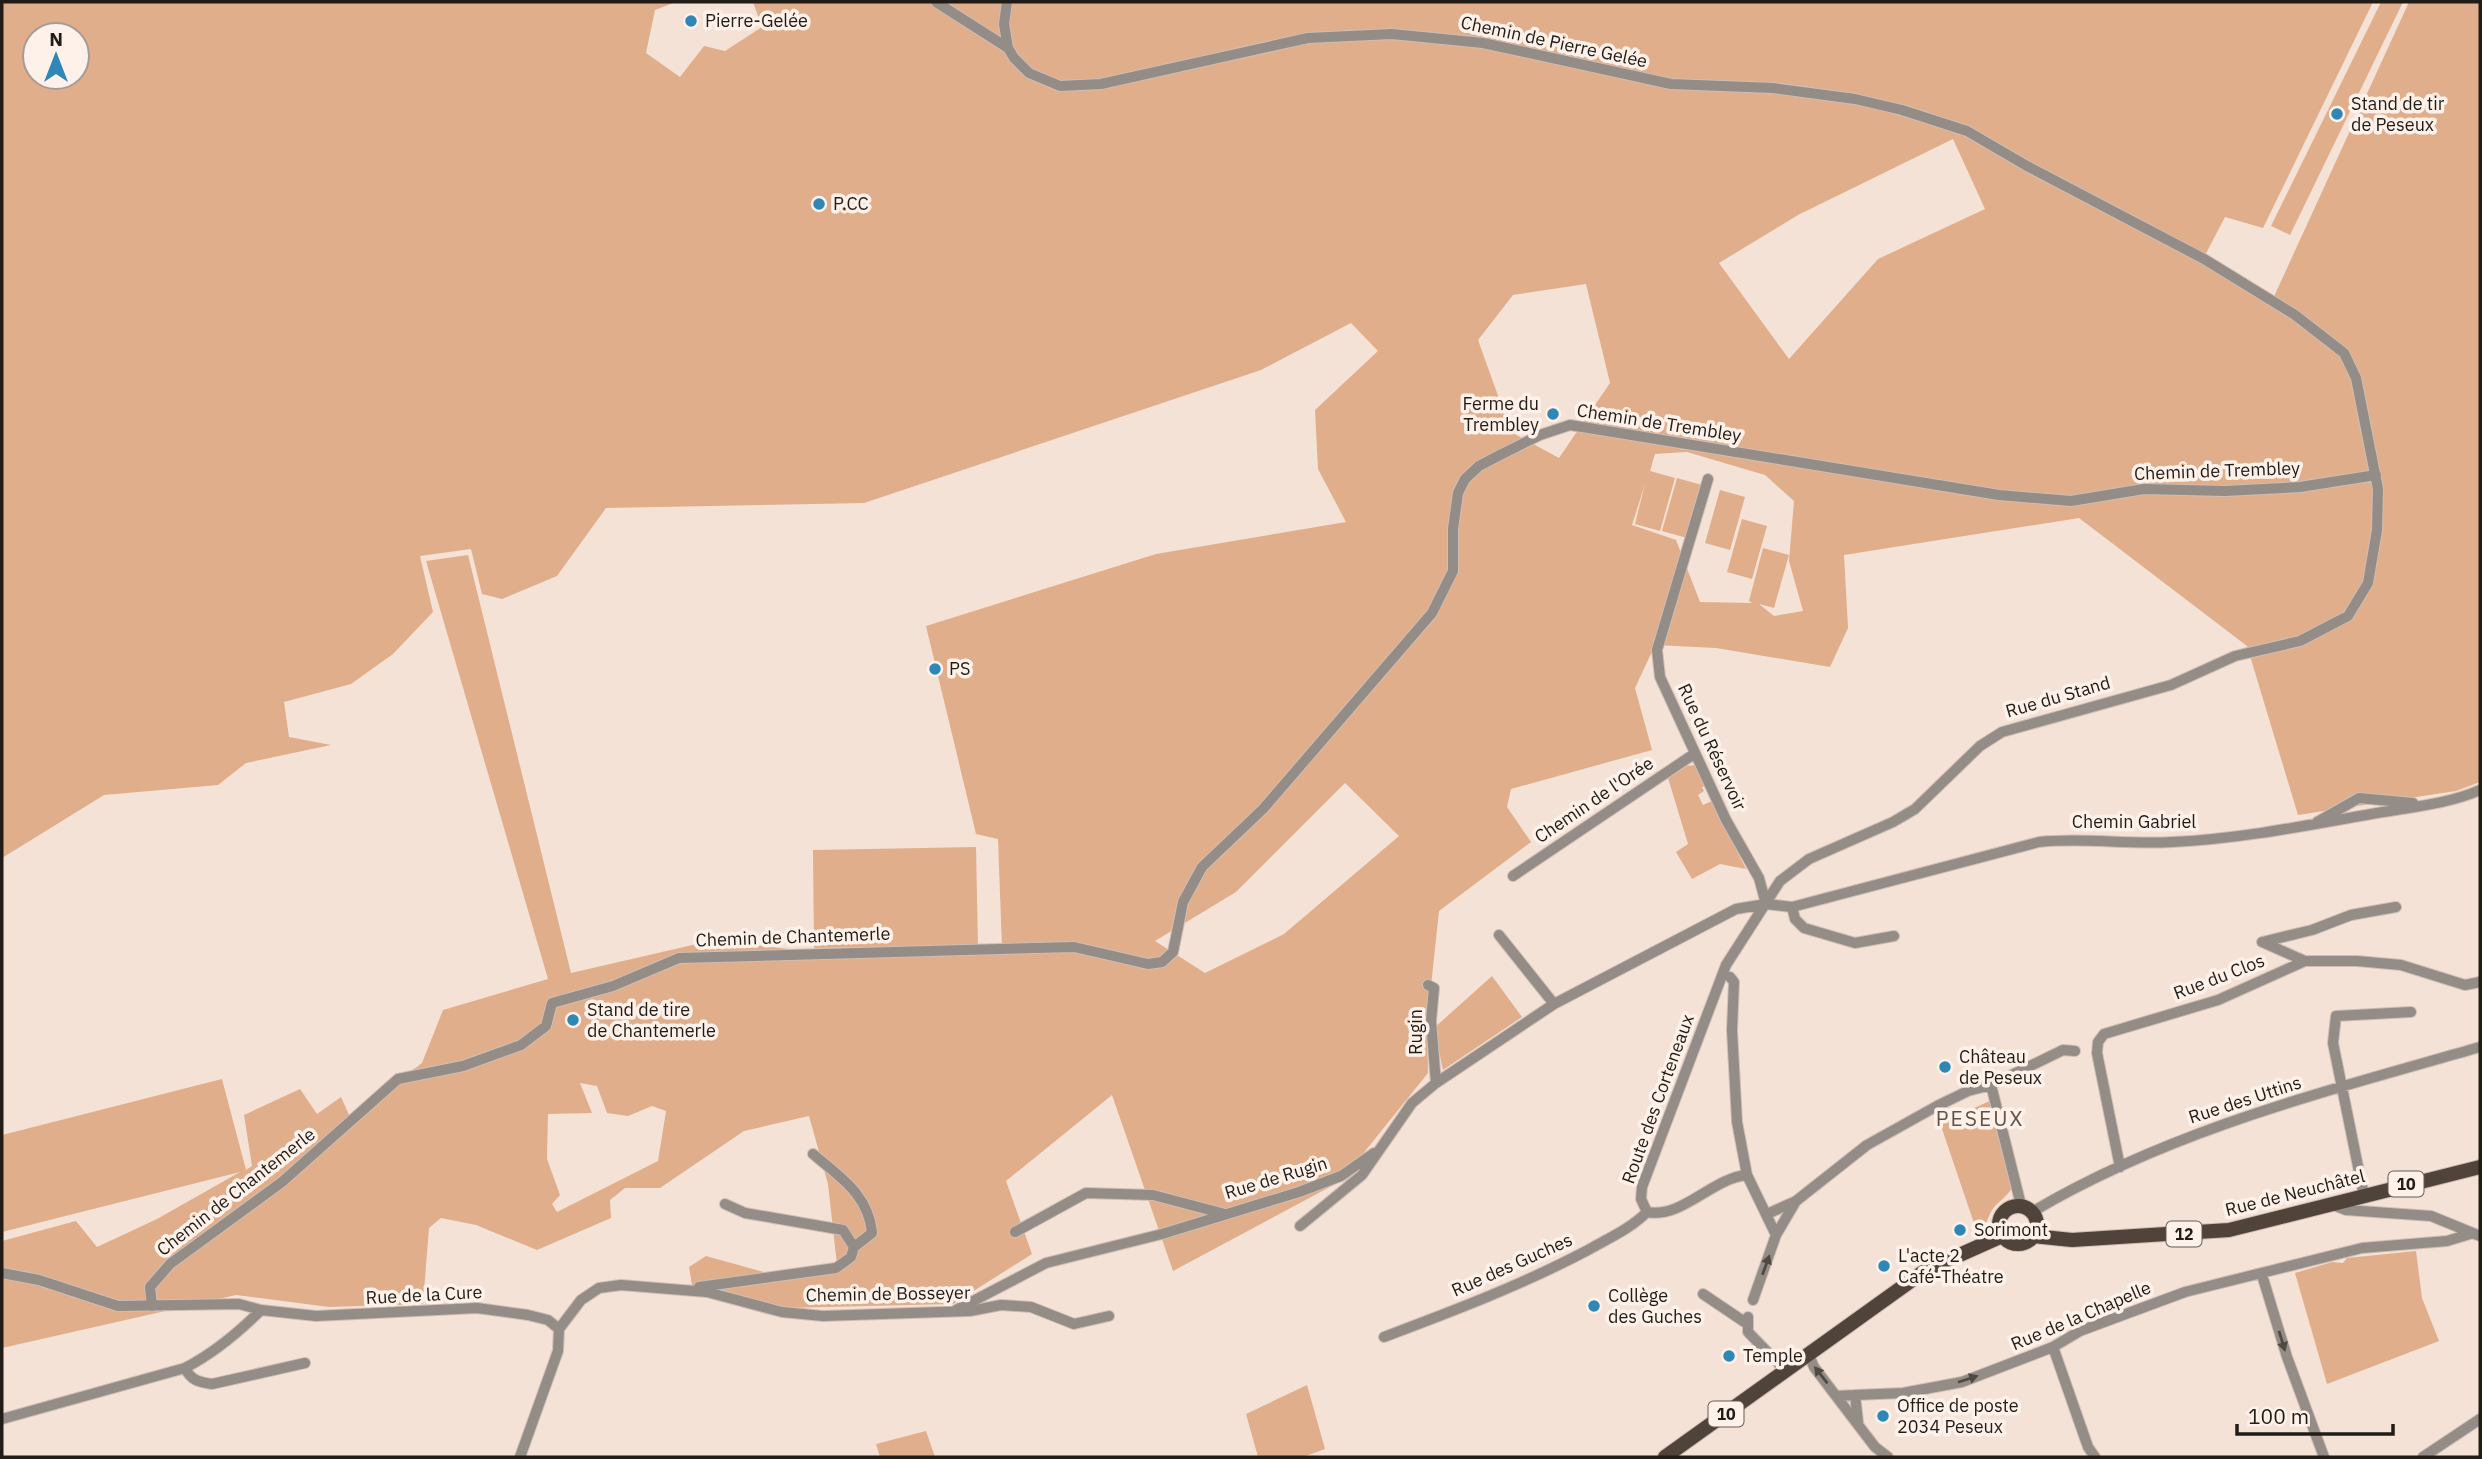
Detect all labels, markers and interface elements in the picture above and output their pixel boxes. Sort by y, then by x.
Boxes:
place label: Pierre-Gelée [705,9,808,32]
street label: Chemin de Pierre Gelée [1459,10,1650,73]
marker: Pierre-Gelée [683,13,699,29]
north arrow [21,21,91,91]
text: N [49,27,63,51]
place label: Stand de tir de Peseux [2351,92,2445,136]
marker: Stand de tir de Peseux [2329,106,2345,122]
place label: P.CC [833,192,869,215]
marker: P.CC [811,196,827,212]
place label: Ferme du Trembley [1462,392,1539,436]
street label: Chemin de Trembley [1575,398,1743,447]
marker: Ferme du Trembley [1545,406,1561,422]
street label: Chemin de Trembley [2134,456,2300,485]
place label: PS [949,657,970,680]
marker: PS [927,661,943,677]
street label: Rue du Stand [2003,671,2113,722]
street label: Rue du Réservoir [1673,680,1752,814]
street label: Chemin de l'Orée [1530,751,1658,848]
street label: Chemin Gabriel [2072,810,2196,833]
street label: Chemin de Chantemerle [695,922,891,951]
street label: Rue du Clos [2170,949,2268,1004]
place label: Stand de tire de Chantemerle [587,998,716,1042]
street label: Rugin [1404,1009,1427,1055]
street label: Route des Corteneaux [1616,1011,1699,1187]
marker: Stand de tire de Chantemerle [565,1012,581,1028]
place label: Château de Peseux [1959,1045,2042,1089]
marker: Château de Peseux [1937,1059,1953,1075]
street label: Rue des Uttins [2185,1070,2304,1129]
district label: PESEUX [1936,1104,2024,1132]
street label: Chemin de Chantemerle [152,1122,320,1261]
street label: Rue de Rugin [1222,1151,1330,1204]
street label: Rue de Neuchâtel [2223,1164,2367,1221]
road number: 10 [2388,1172,2424,1196]
place label: Sorimont [1974,1218,2048,1241]
marker: Sorimont [1952,1222,1968,1238]
road number: 12 [2166,1222,2202,1246]
street label: Rue des Guches [1448,1228,1576,1301]
place label: L'acte 2 Café-Théatre [1898,1244,2004,1288]
one-way arrow [1761,1254,1772,1275]
marker: L'acte 2 Café-Théatre [1876,1258,1892,1274]
street label: Rue de la Chapelle [2007,1276,2154,1355]
street label: Rue de la Cure [365,1280,483,1309]
street label: Chemin de Bosseyer [805,1281,971,1306]
place label: Collège des Guches [1608,1284,1702,1328]
marker: Collège des Guches [1586,1298,1602,1314]
one-way arrow [2277,1330,2288,1351]
place label: Temple [1743,1344,1803,1367]
marker: Temple [1721,1348,1737,1364]
one-way arrow [1814,1366,1828,1384]
one-way arrow [1958,1374,1979,1384]
scale bar [2237,1392,2393,1436]
place label: Office de poste 2034 Peseux [1897,1394,2019,1438]
road number: 10 [1708,1402,1744,1426]
text: 100 m [2248,1402,2309,1430]
marker: Office de poste 2034 Peseux [1875,1408,1891,1424]

